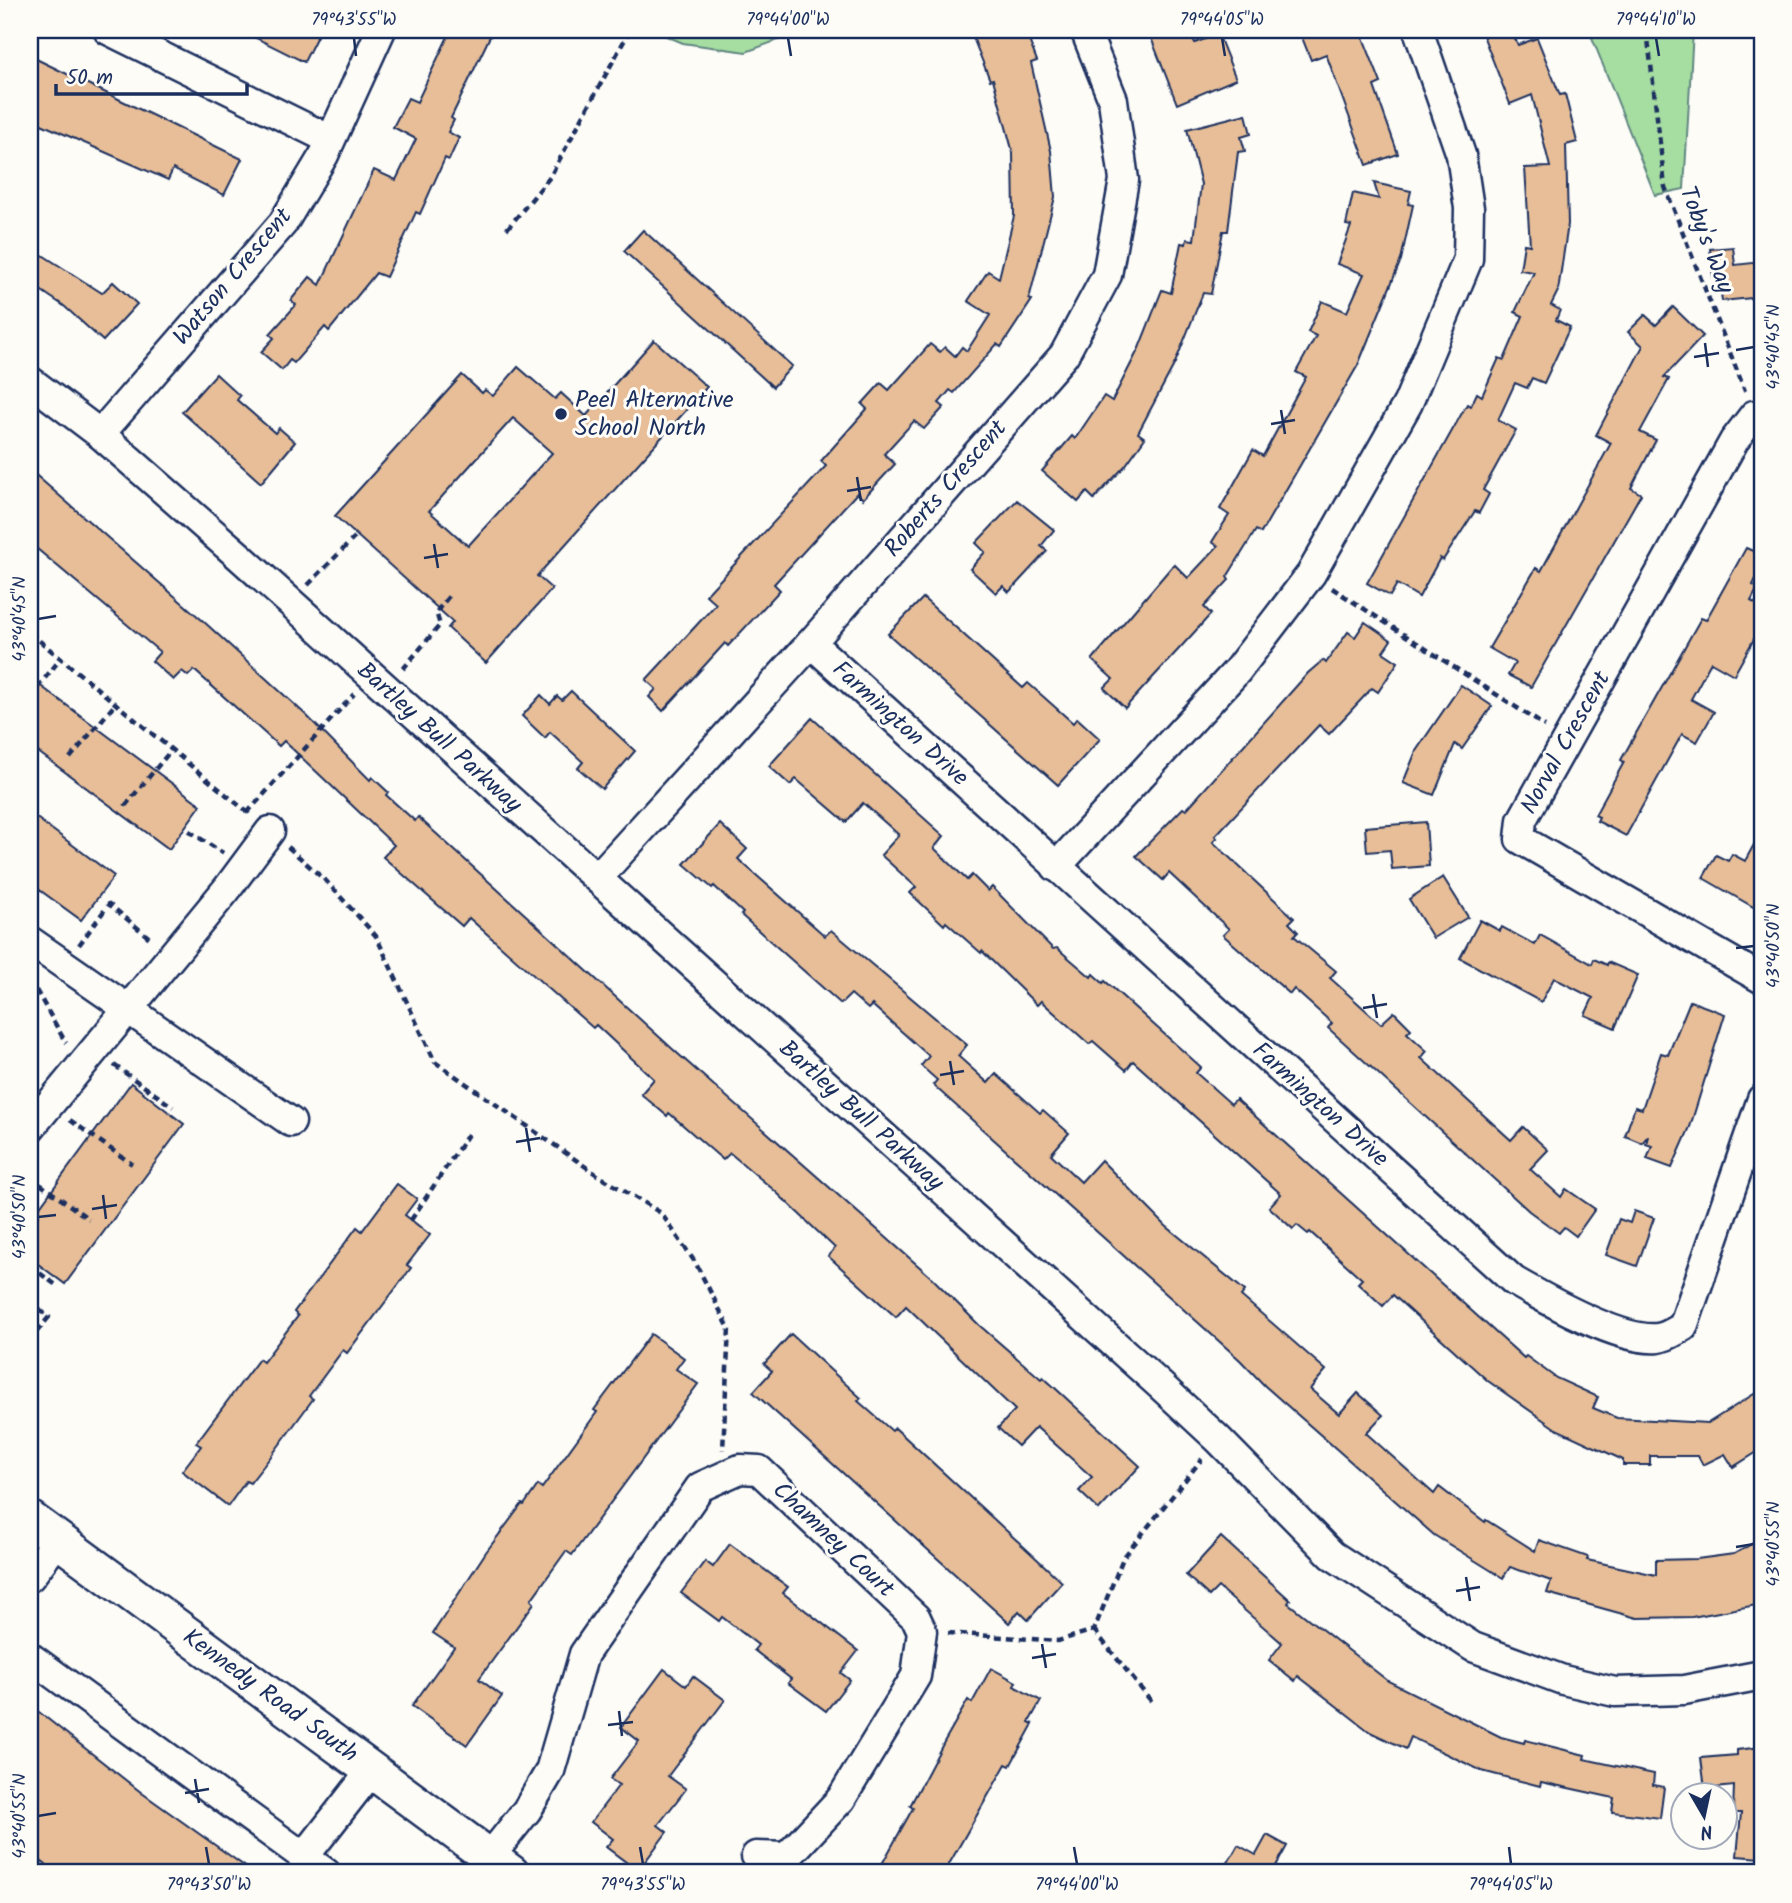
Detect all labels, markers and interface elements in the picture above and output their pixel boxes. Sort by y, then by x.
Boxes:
text: 79°43'55"W [311,6,397,35]
text: 79°44'00"W [746,6,830,35]
text: 79°44'05"W [1180,6,1264,35]
text: 79°44'10"W [1616,6,1696,35]
scale bar [56,52,247,96]
text: 50 m [66,62,113,95]
street label: Toby's Way [1668,181,1745,300]
street label: Watson Crescent [164,199,303,355]
text: 43°40'45"N [1760,304,1789,390]
place label: Peel Alternative School North [575,381,734,448]
marker: Peel Alternative School North [553,406,569,422]
street label: Roberts Crescent [875,411,1018,567]
text: 43°40'45"N [6,576,35,662]
street label: Farmington Drive [823,651,978,797]
street label: Bartley Bull Parkway [347,653,531,824]
street label: Norval Crescent [1510,663,1622,822]
text: 43°40'50"N [1760,904,1789,988]
street label: Bartley Bull Parkway [769,1031,953,1202]
street label: Farmington Drive [1243,1032,1398,1178]
text: 43°40'50"N [6,1175,35,1259]
street label: Chamney Court [763,1473,904,1608]
text: 43°40'55"N [1760,1501,1789,1587]
street label: Kennedy Road South [174,1619,366,1773]
text: 43°40'55"N [6,1773,35,1859]
north arrow [1670,1780,1740,1850]
text: N [1698,1815,1715,1847]
text: 79°43'50"W [167,1871,251,1900]
text: 79°43'55"W [600,1871,686,1900]
text: 79°44'00"W [1035,1871,1119,1900]
text: 79°44'05"W [1469,1871,1553,1900]

